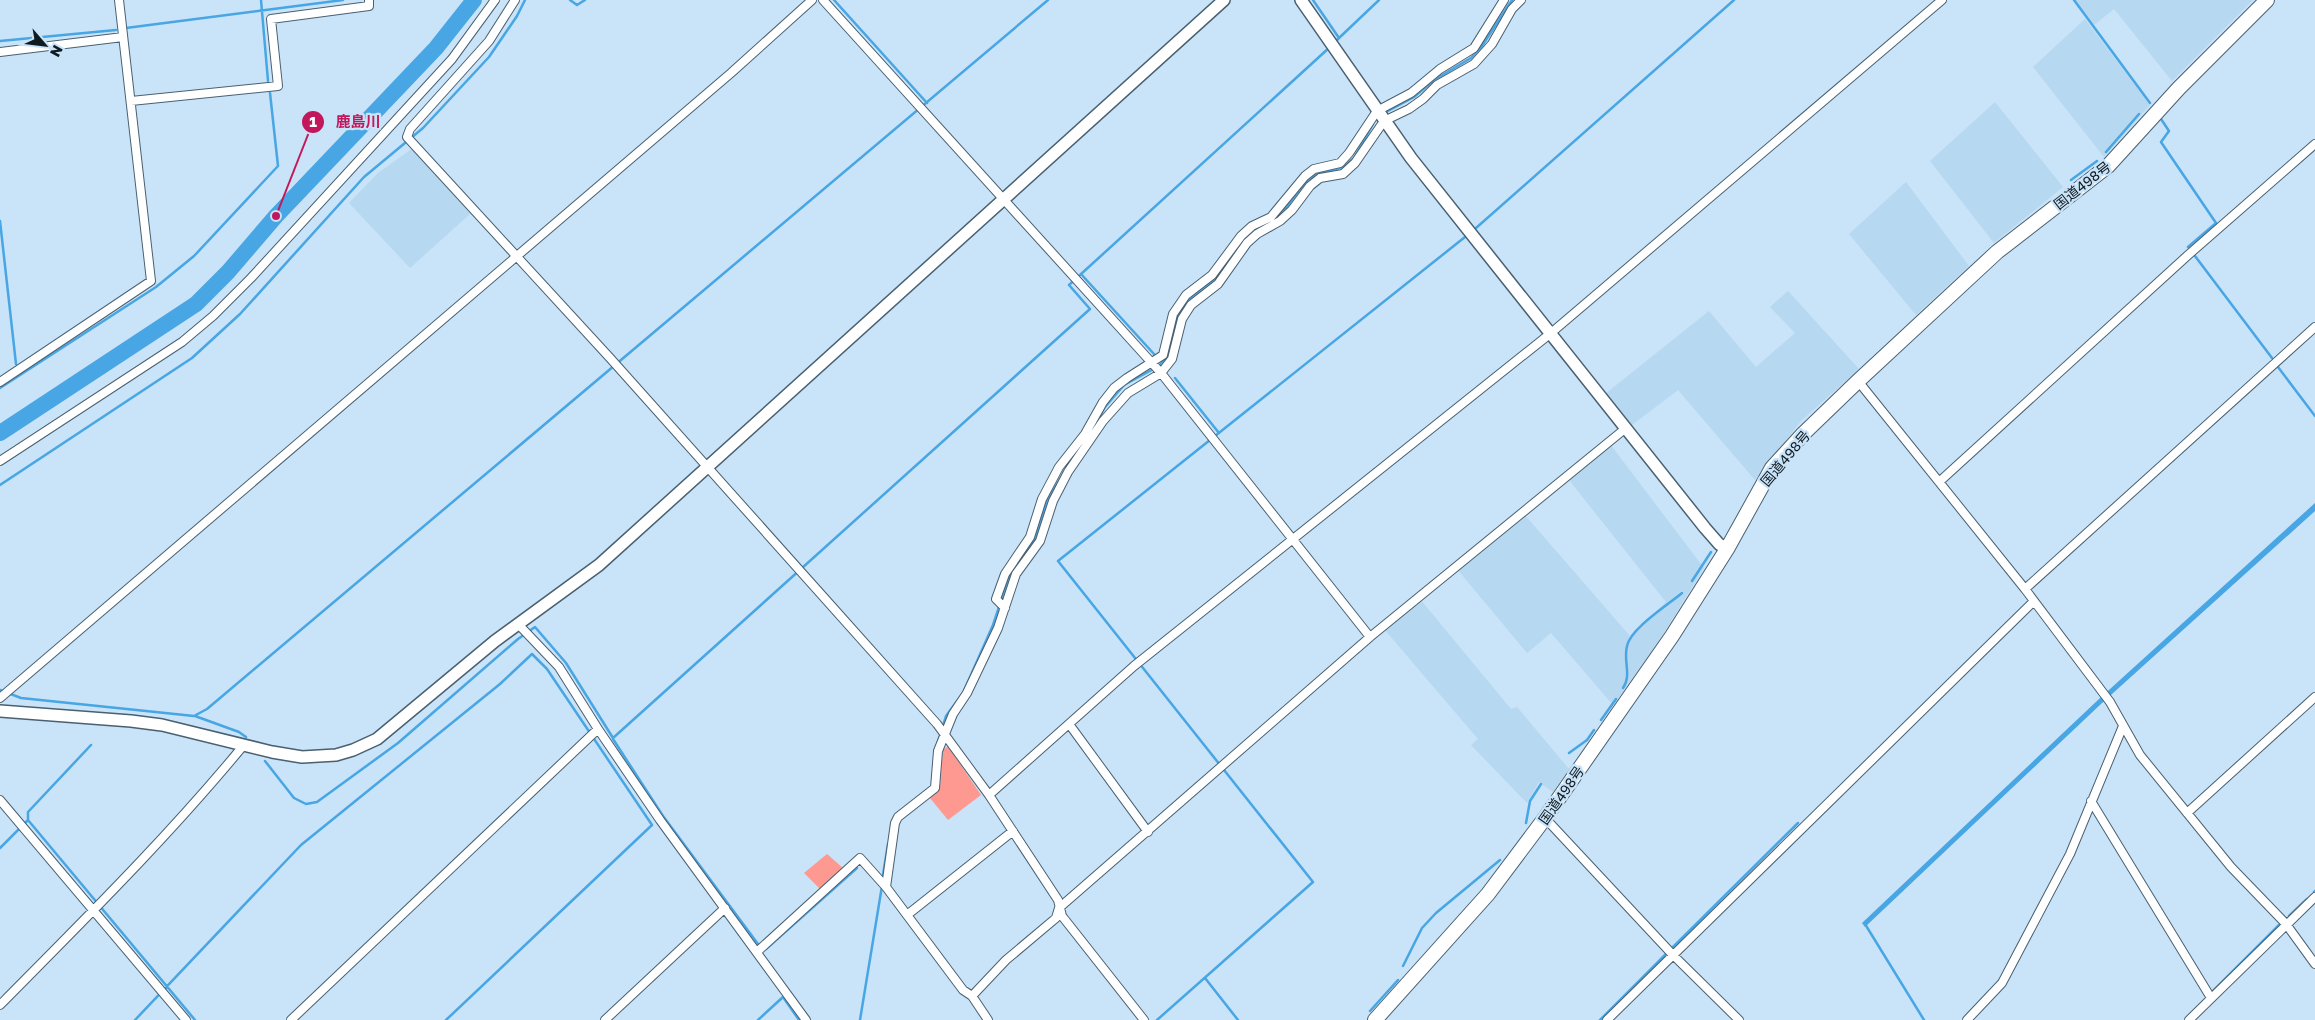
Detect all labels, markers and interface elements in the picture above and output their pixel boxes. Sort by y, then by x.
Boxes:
north arrow [20,20,70,70]
text: N [47,43,67,60]
callout: 鹿島川 [300,107,390,137]
text: 1 [309,112,317,130]
text: 鹿島川 [335,112,381,130]
street label: 国道498号 [2050,158,2114,212]
street label: 国道498号 [1757,427,1813,489]
street label: 国道498号 [1535,762,1587,828]

